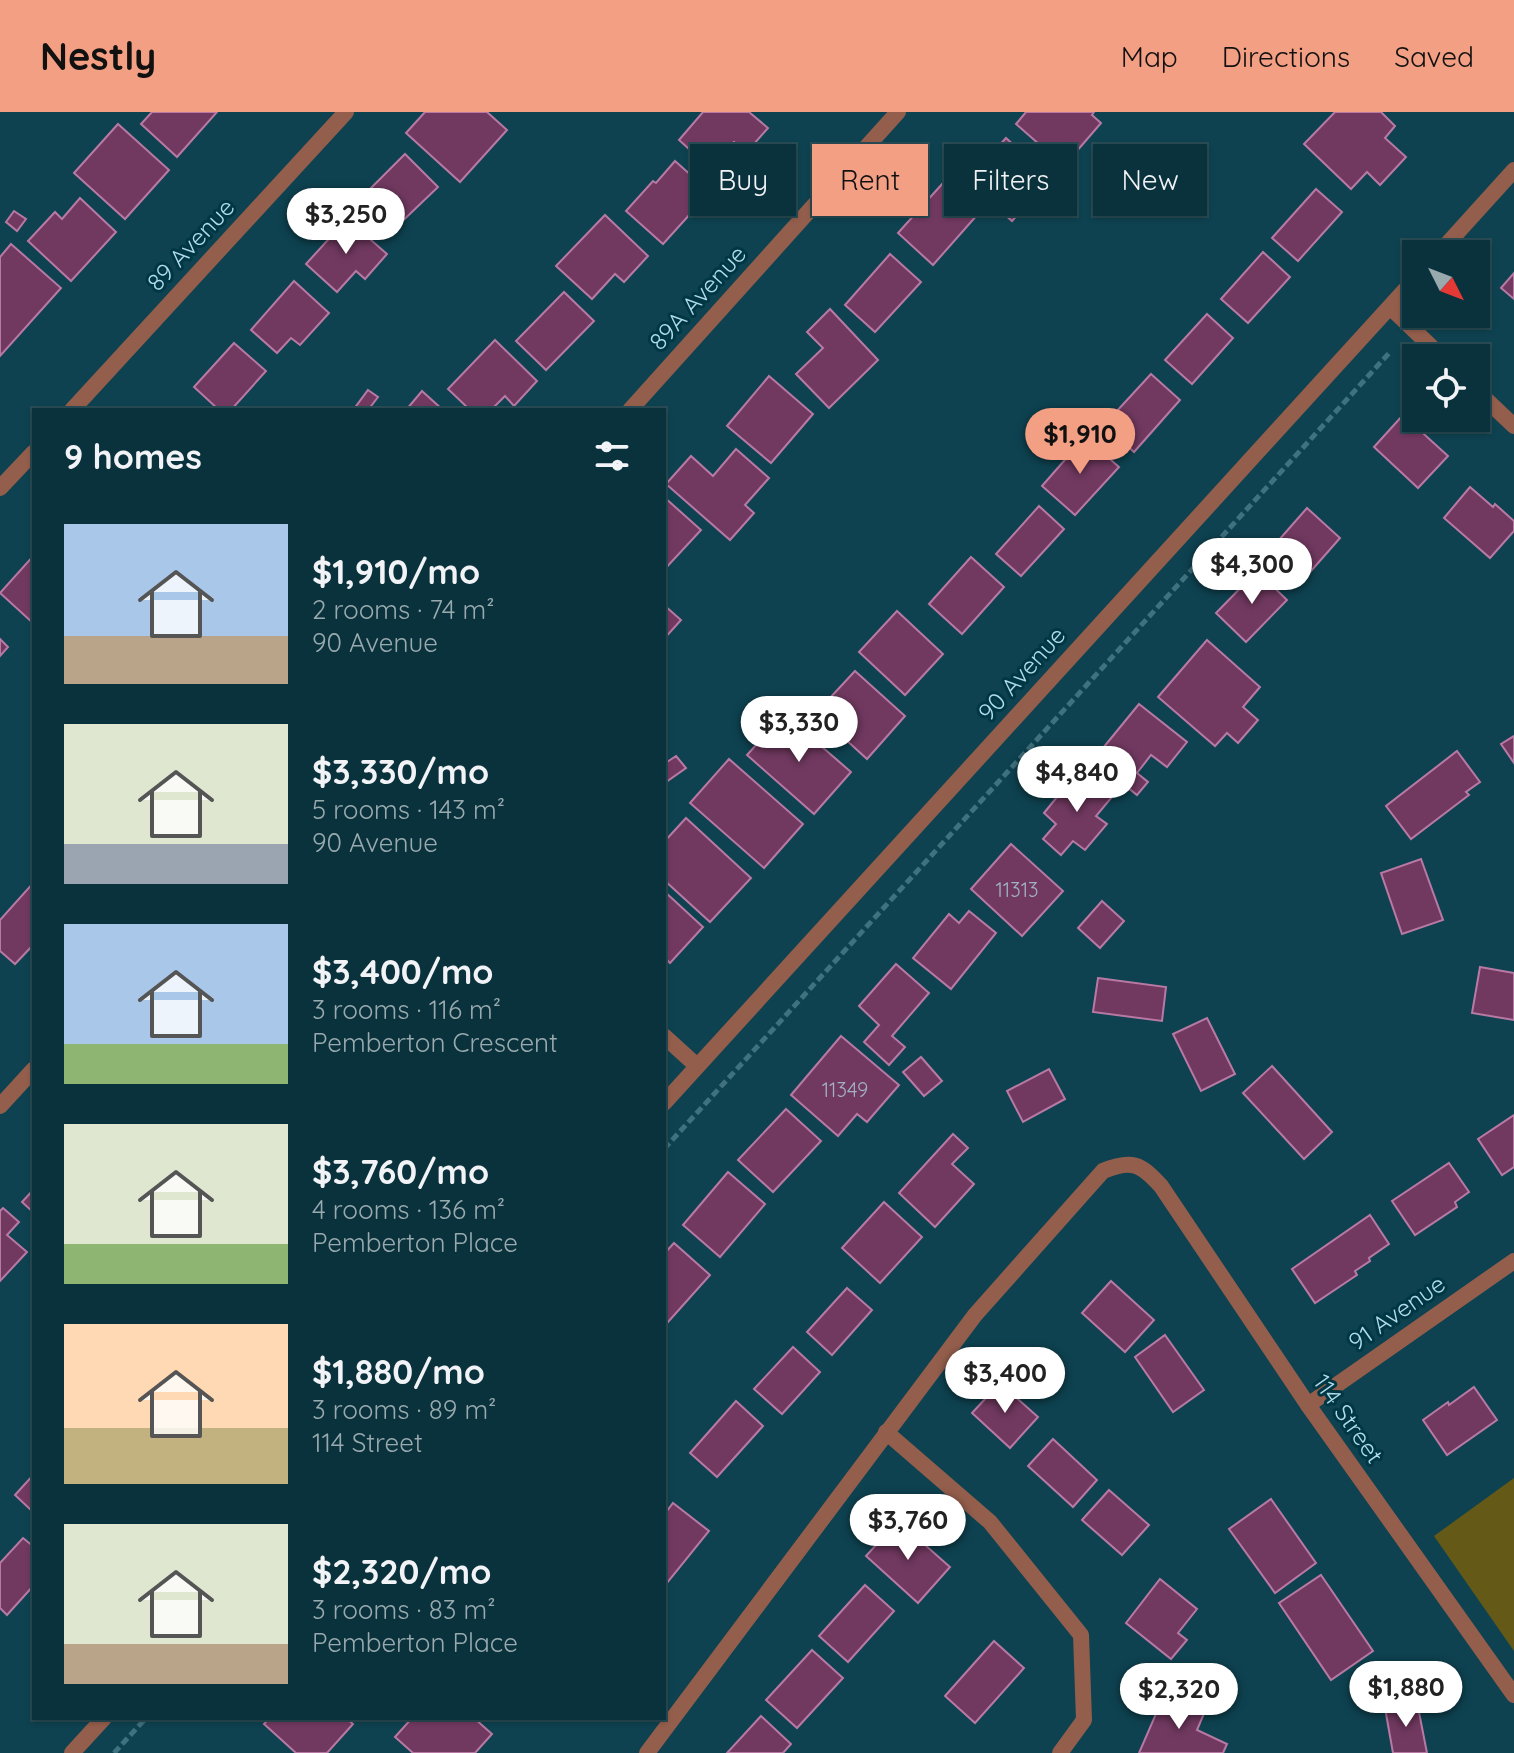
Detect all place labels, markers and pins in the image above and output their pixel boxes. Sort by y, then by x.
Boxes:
pin: $3,250 [281,188,411,256]
pin: $1,910 [1015,408,1145,476]
pin: $4,300 [1187,538,1317,606]
pin: $3,330 [734,696,864,764]
pin: $4,840 [1012,746,1142,814]
pin: $3,400 [940,1347,1070,1415]
pin: $3,760 [843,1494,973,1562]
pin: $1,880 [1341,1661,1471,1729]
pin: $2,320 [1114,1663,1244,1731]

